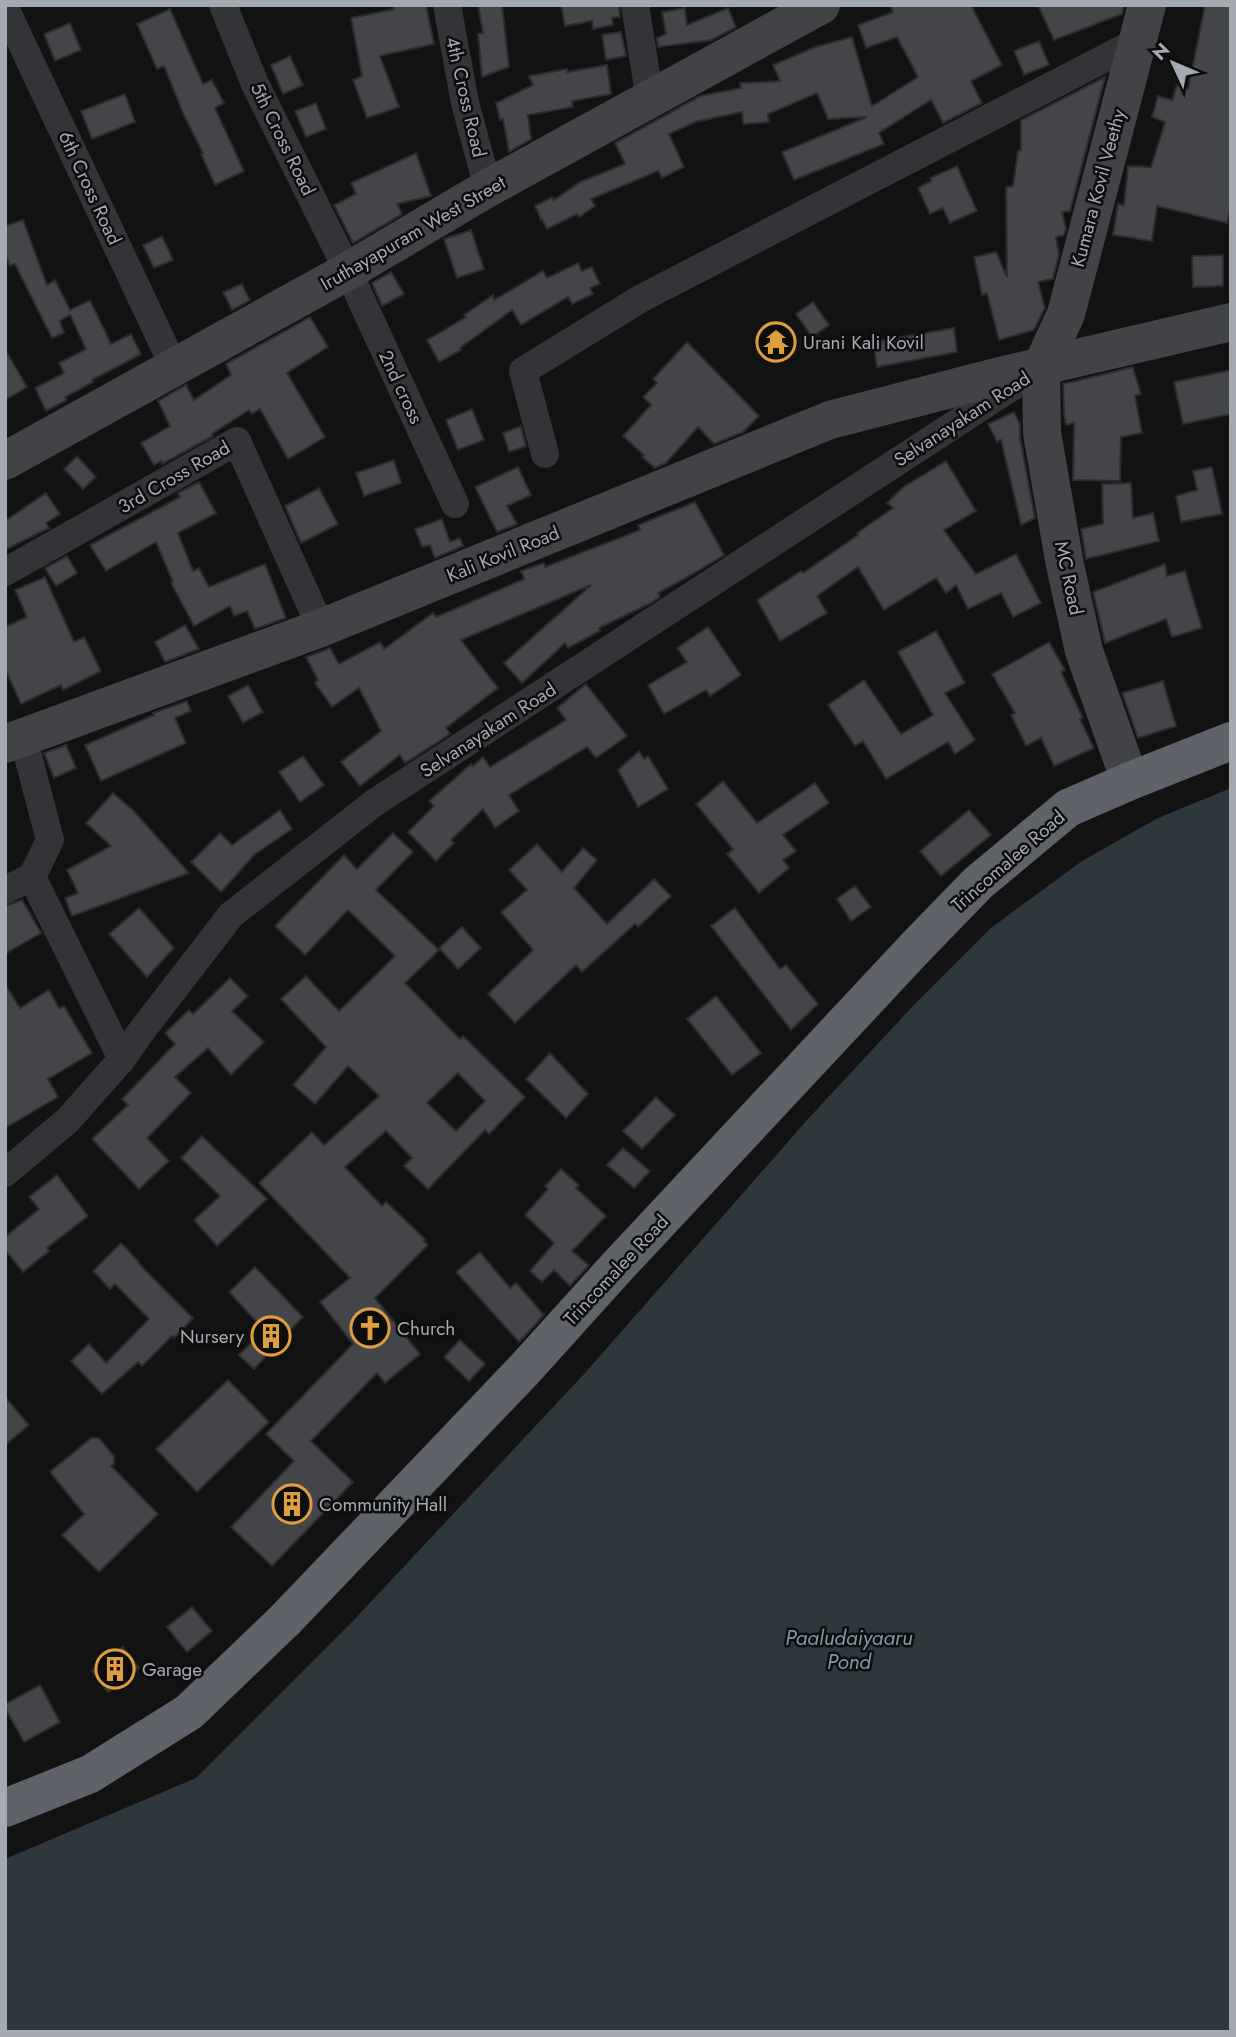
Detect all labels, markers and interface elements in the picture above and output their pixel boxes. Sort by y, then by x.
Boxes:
north arrow [1138,28,1208,98]
street label: 4th Cross Road [439,34,493,160]
text: N [1146,37,1176,66]
street label: 5th Cross Road [244,78,322,200]
street label: Kumara Kovil Veethy [1064,105,1132,270]
street label: 6th Cross Road [52,127,128,249]
street label: Iruthayapuram West Street [316,169,511,297]
temple icon: Urani Kali Kovil [755,321,797,363]
place label: Urani Kali Kovil [803,329,924,356]
street label: 2nd cross [372,346,430,429]
street label: Selvanayakam Road [889,365,1035,473]
street label: 3rd Cross Road [113,434,235,520]
street label: Kali Kovil Road [443,519,563,589]
street label: MC Road [1048,538,1090,618]
street label: Selvanayakam Road [415,676,561,784]
street label: Trincomalee Road [945,804,1071,918]
street label: Trincomalee Road [557,1209,675,1331]
church icon: Church [349,1307,391,1349]
building icon: Nursery [250,1315,292,1357]
place label: Church [397,1315,455,1342]
place label: Nursery [180,1323,245,1350]
building icon: Community Hall [271,1483,313,1525]
place label: Community Hall [319,1491,447,1518]
water label: Paaludaiyaaru Pond [785,1623,913,1677]
building icon: Garage [94,1648,136,1690]
place label: Garage [142,1656,202,1683]

